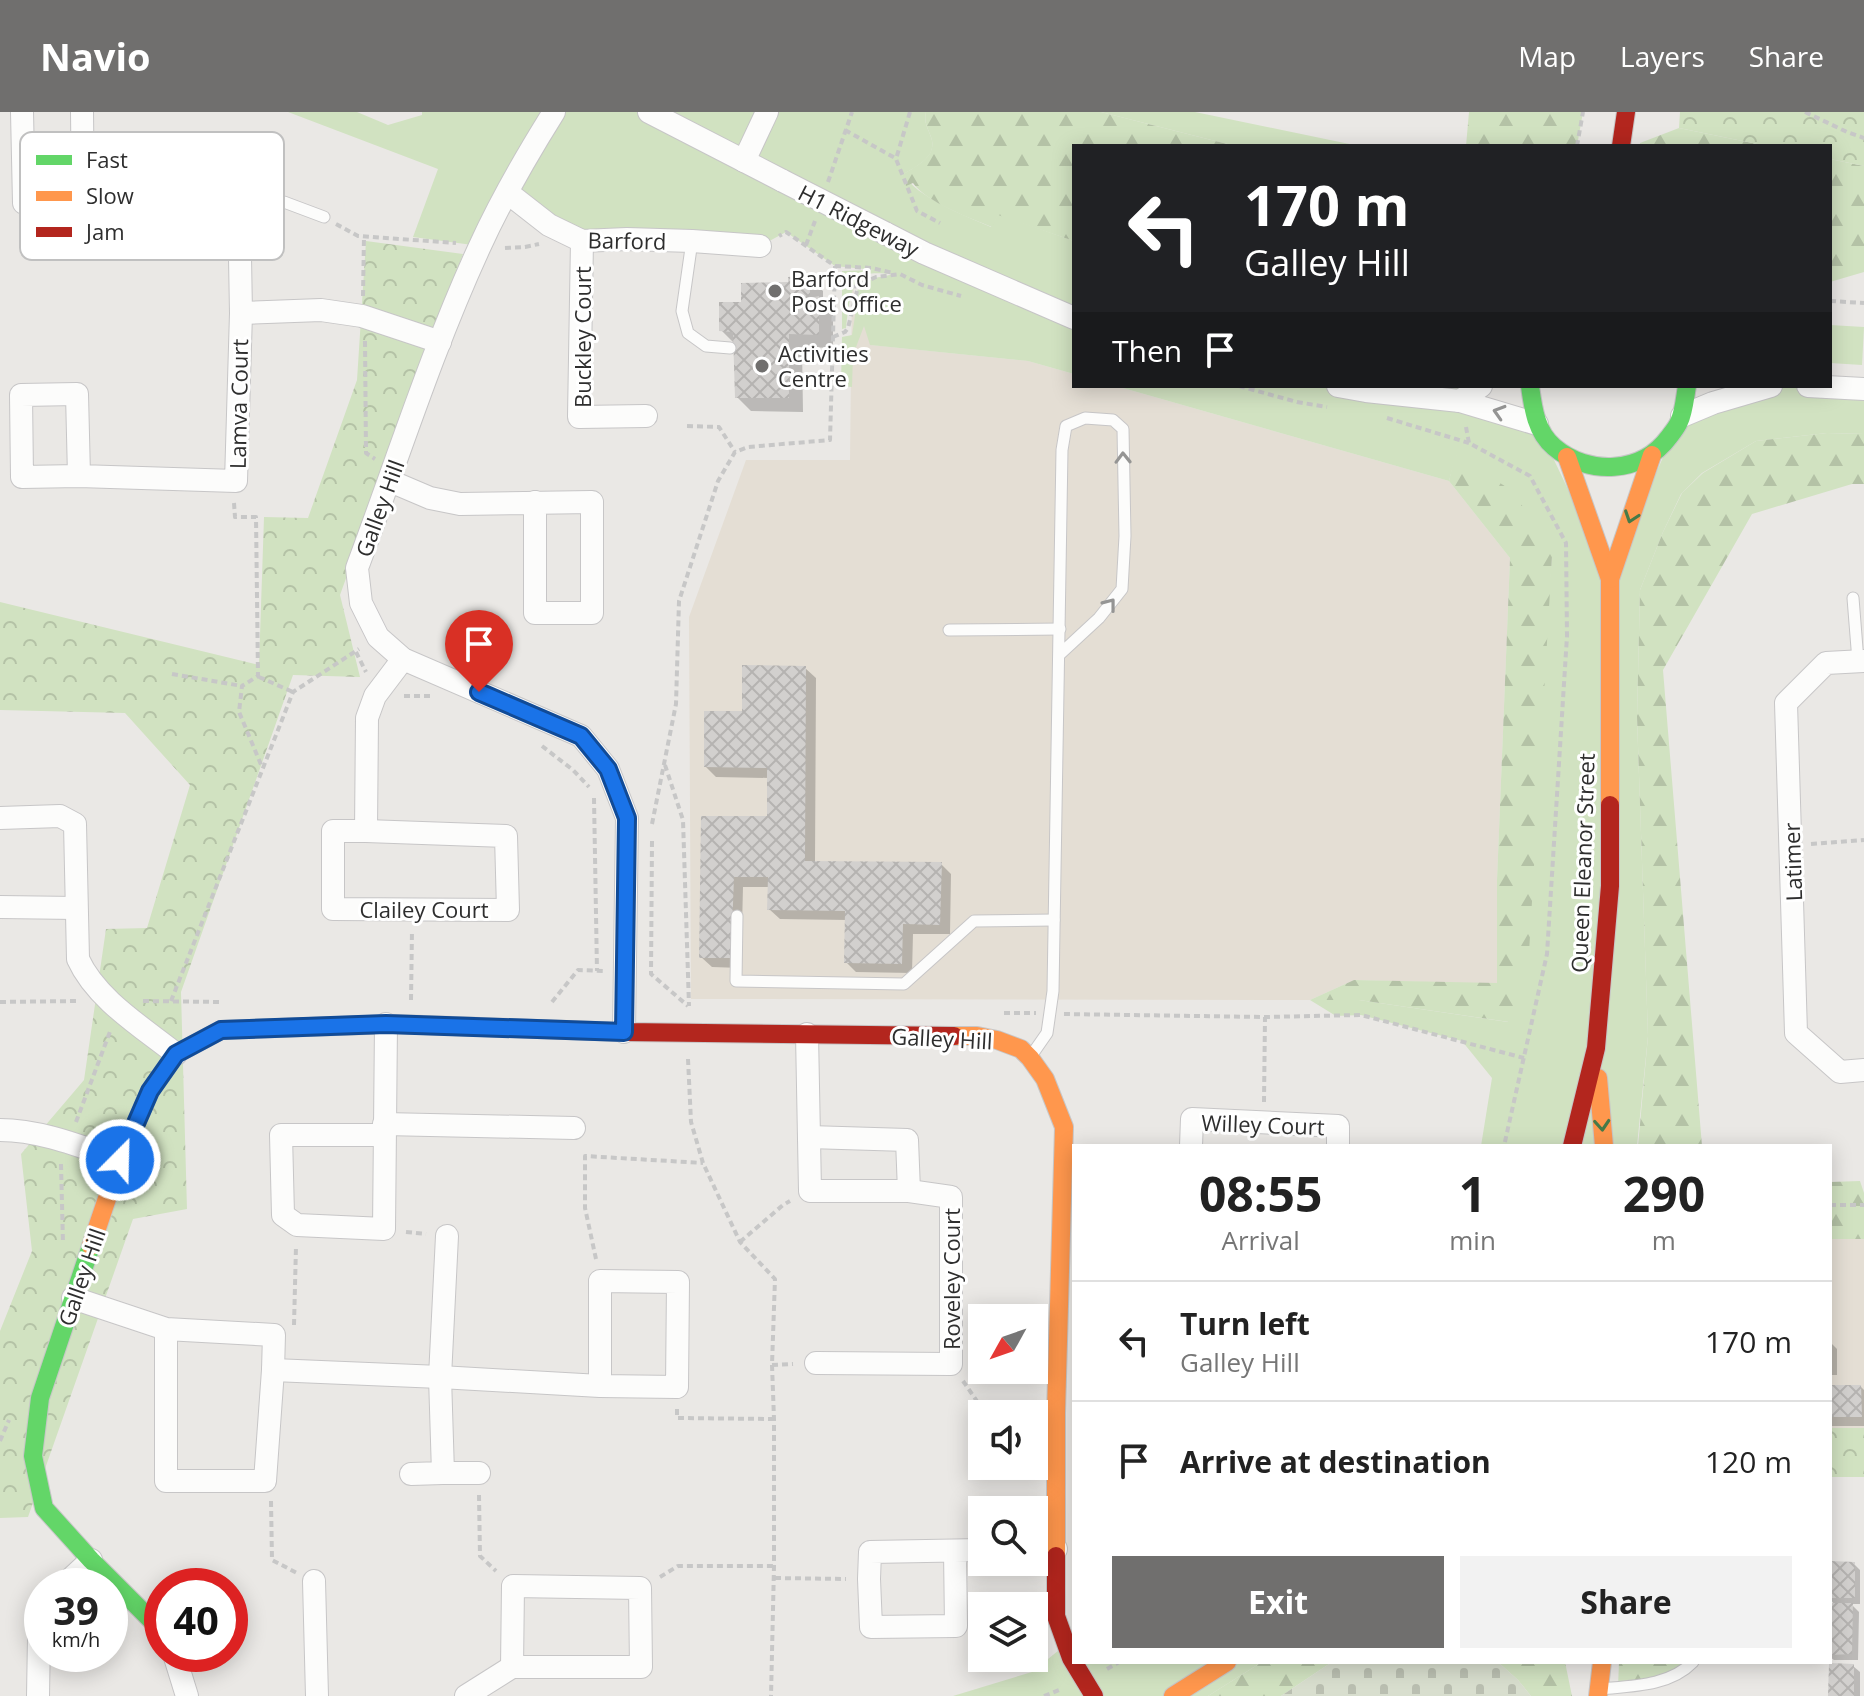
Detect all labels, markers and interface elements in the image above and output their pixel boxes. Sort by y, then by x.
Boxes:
text: Navio [40,30,151,82]
text: Map [1518,37,1576,75]
text: Layers [1620,37,1705,75]
text: Share [1749,37,1824,75]
legend [20,132,284,260]
text: Fast [86,144,128,174]
text: 170 m [1244,166,1410,242]
icon: left [1112,176,1216,280]
street label: H1 Ridgeway [794,177,925,264]
text: Slow [86,180,134,210]
text: Jam [84,216,125,246]
street label: Barford [587,224,667,256]
text: Galley Hill [1244,238,1410,287]
place label: Barford Post Office [791,263,902,318]
street label: Buckley Court [567,266,597,408]
marker: Barford Post Office [766,282,784,300]
icon: arrive [1198,328,1242,372]
text: Then [1112,330,1182,371]
street label: Lamva Court [222,338,254,469]
place label: Activities Centre [778,338,869,393]
marker: Activities Centre [753,357,771,375]
one-way arrow [1493,405,1506,421]
one-way arrow [1115,451,1132,464]
street label: Galley Hill [348,455,410,561]
one-way arrow [1625,509,1641,523]
one-way arrow [1101,598,1115,613]
pin [445,610,513,692]
icon: arrive [457,622,501,666]
street label: Queen Eleanor Street [1563,753,1601,973]
street label: Latimer [1776,822,1808,902]
street label: Clailey Court [359,894,489,924]
street label: Galley Hill [891,1020,993,1056]
street label: Willey Court [1201,1107,1325,1141]
position arrow [78,1118,162,1202]
one-way arrow [1593,1119,1610,1132]
text: 08:55 [1199,1161,1322,1226]
text: 1 [1459,1161,1486,1226]
text: 290 [1623,1161,1705,1226]
street label: Roveley Court [936,1208,966,1350]
text: Arrival [1221,1222,1300,1258]
text: min [1449,1222,1496,1258]
text: m [1652,1222,1676,1258]
street label: Galley Hill [50,1224,112,1330]
text: Turn left [1180,1303,1310,1344]
north arrow [968,1304,1048,1384]
map controls [968,1304,1048,1672]
icon: left [1112,1319,1156,1363]
text: 170 m [1705,1321,1792,1362]
text: Galley Hill [1180,1344,1300,1380]
button: sound [968,1400,1048,1480]
icon: arrive [1112,1439,1156,1483]
text: Arrive at destination [1180,1441,1491,1482]
text: 120 m [1705,1441,1792,1482]
button: search [968,1496,1048,1576]
button: Exit [1112,1556,1444,1648]
button: Share [1460,1556,1792,1648]
speed limit sign: 40 [144,1568,248,1672]
text: 39 [53,1582,99,1637]
button: layers [968,1592,1048,1672]
text: km/h [52,1626,100,1653]

